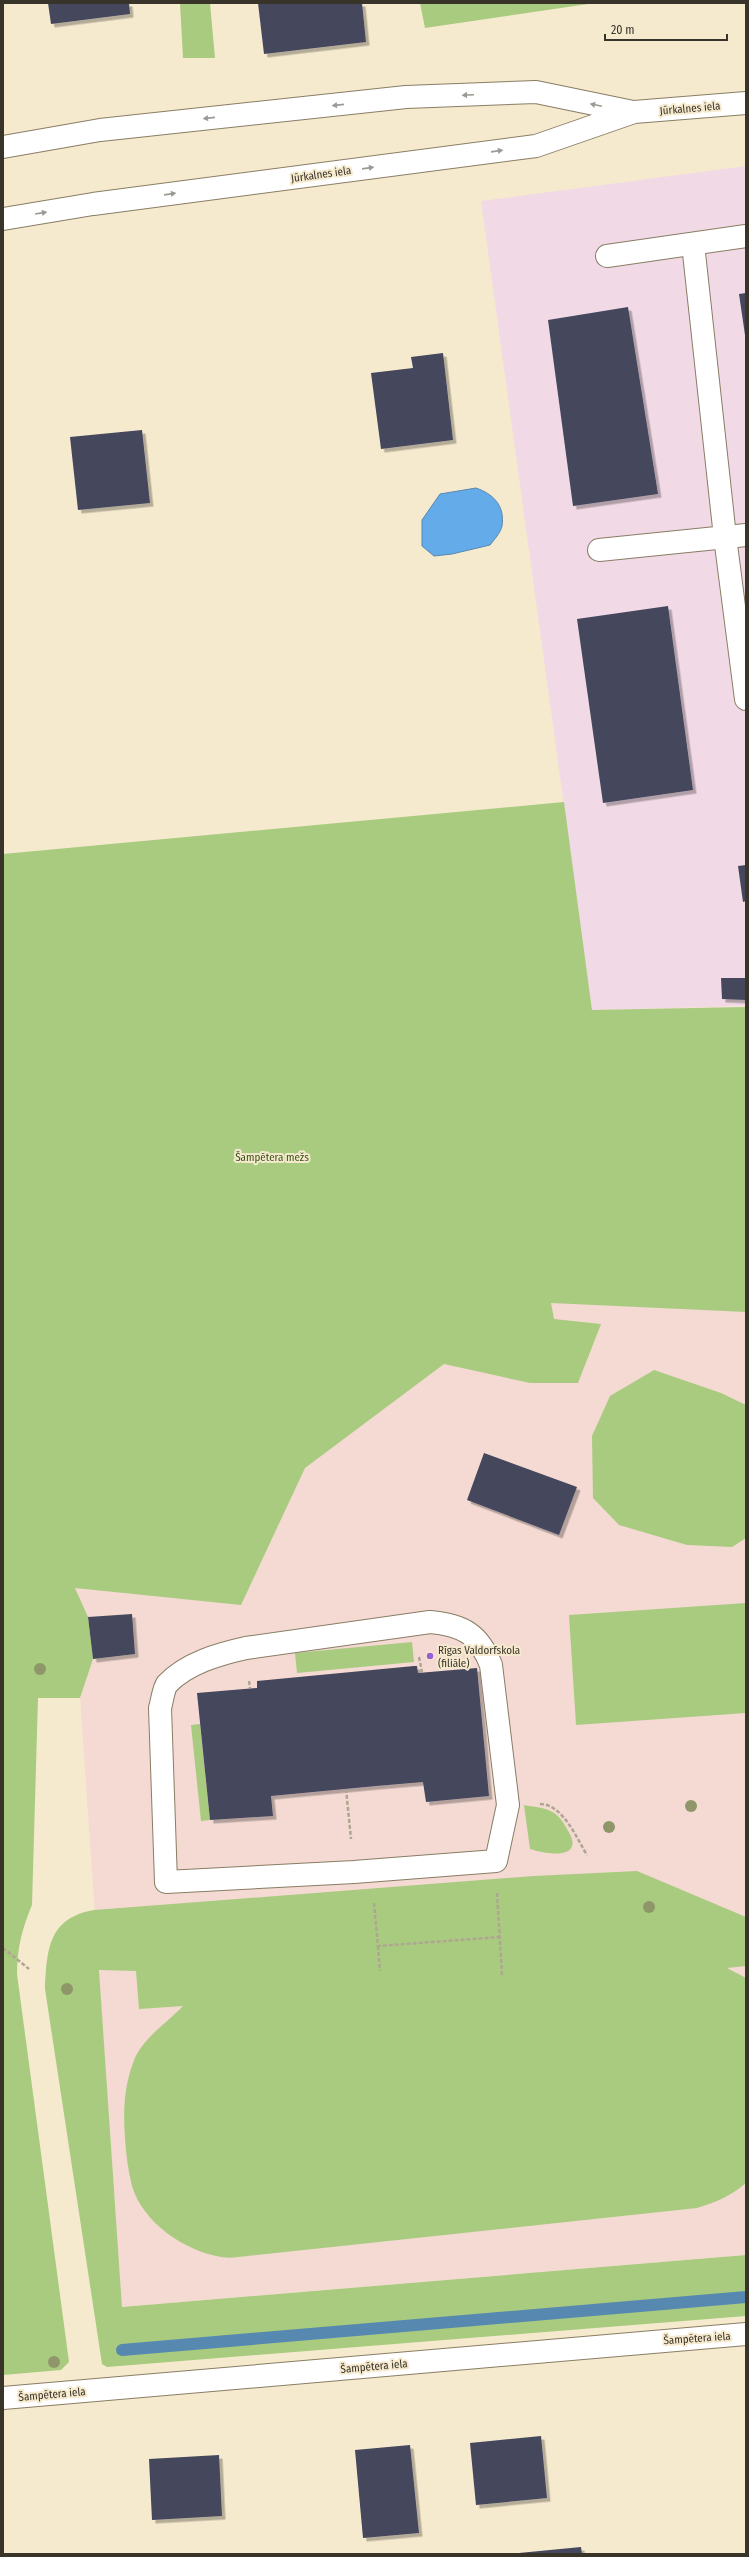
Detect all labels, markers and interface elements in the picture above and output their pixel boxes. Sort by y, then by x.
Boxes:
scale bar [605,16,727,42]
text: 20 m [611,23,635,37]
one-way arrow [461,92,474,98]
street label: Jūrkalnes iela [659,99,721,118]
one-way arrow [332,101,344,108]
one-way arrow [590,101,602,107]
one-way arrow [203,115,215,122]
one-way arrow [491,148,503,154]
street label: Jūrkalnes iela [290,164,352,185]
one-way arrow [362,165,374,171]
one-way arrow [164,191,176,197]
one-way arrow [35,210,48,216]
park label: Šampētera mežs [235,1150,309,1164]
place label: Rīgas Valdorfskola (filiāle) [438,1644,520,1670]
marker: Rīgas Valdorfskola (filiāle) [425,1651,435,1661]
street label: Šampētera iela [663,2329,731,2347]
street label: Šampētera iela [340,2356,408,2376]
street label: Šampētera iela [18,2384,86,2404]

